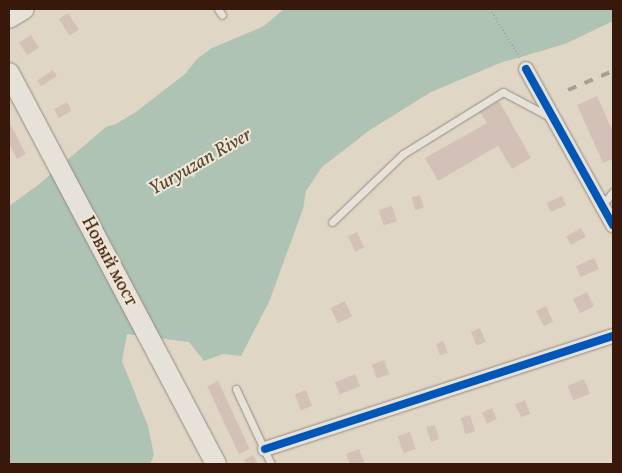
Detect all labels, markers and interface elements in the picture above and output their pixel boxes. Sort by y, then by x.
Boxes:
water label: Yuryuzan River [146,124,256,202]
street label: Новый мост [75,213,141,311]

